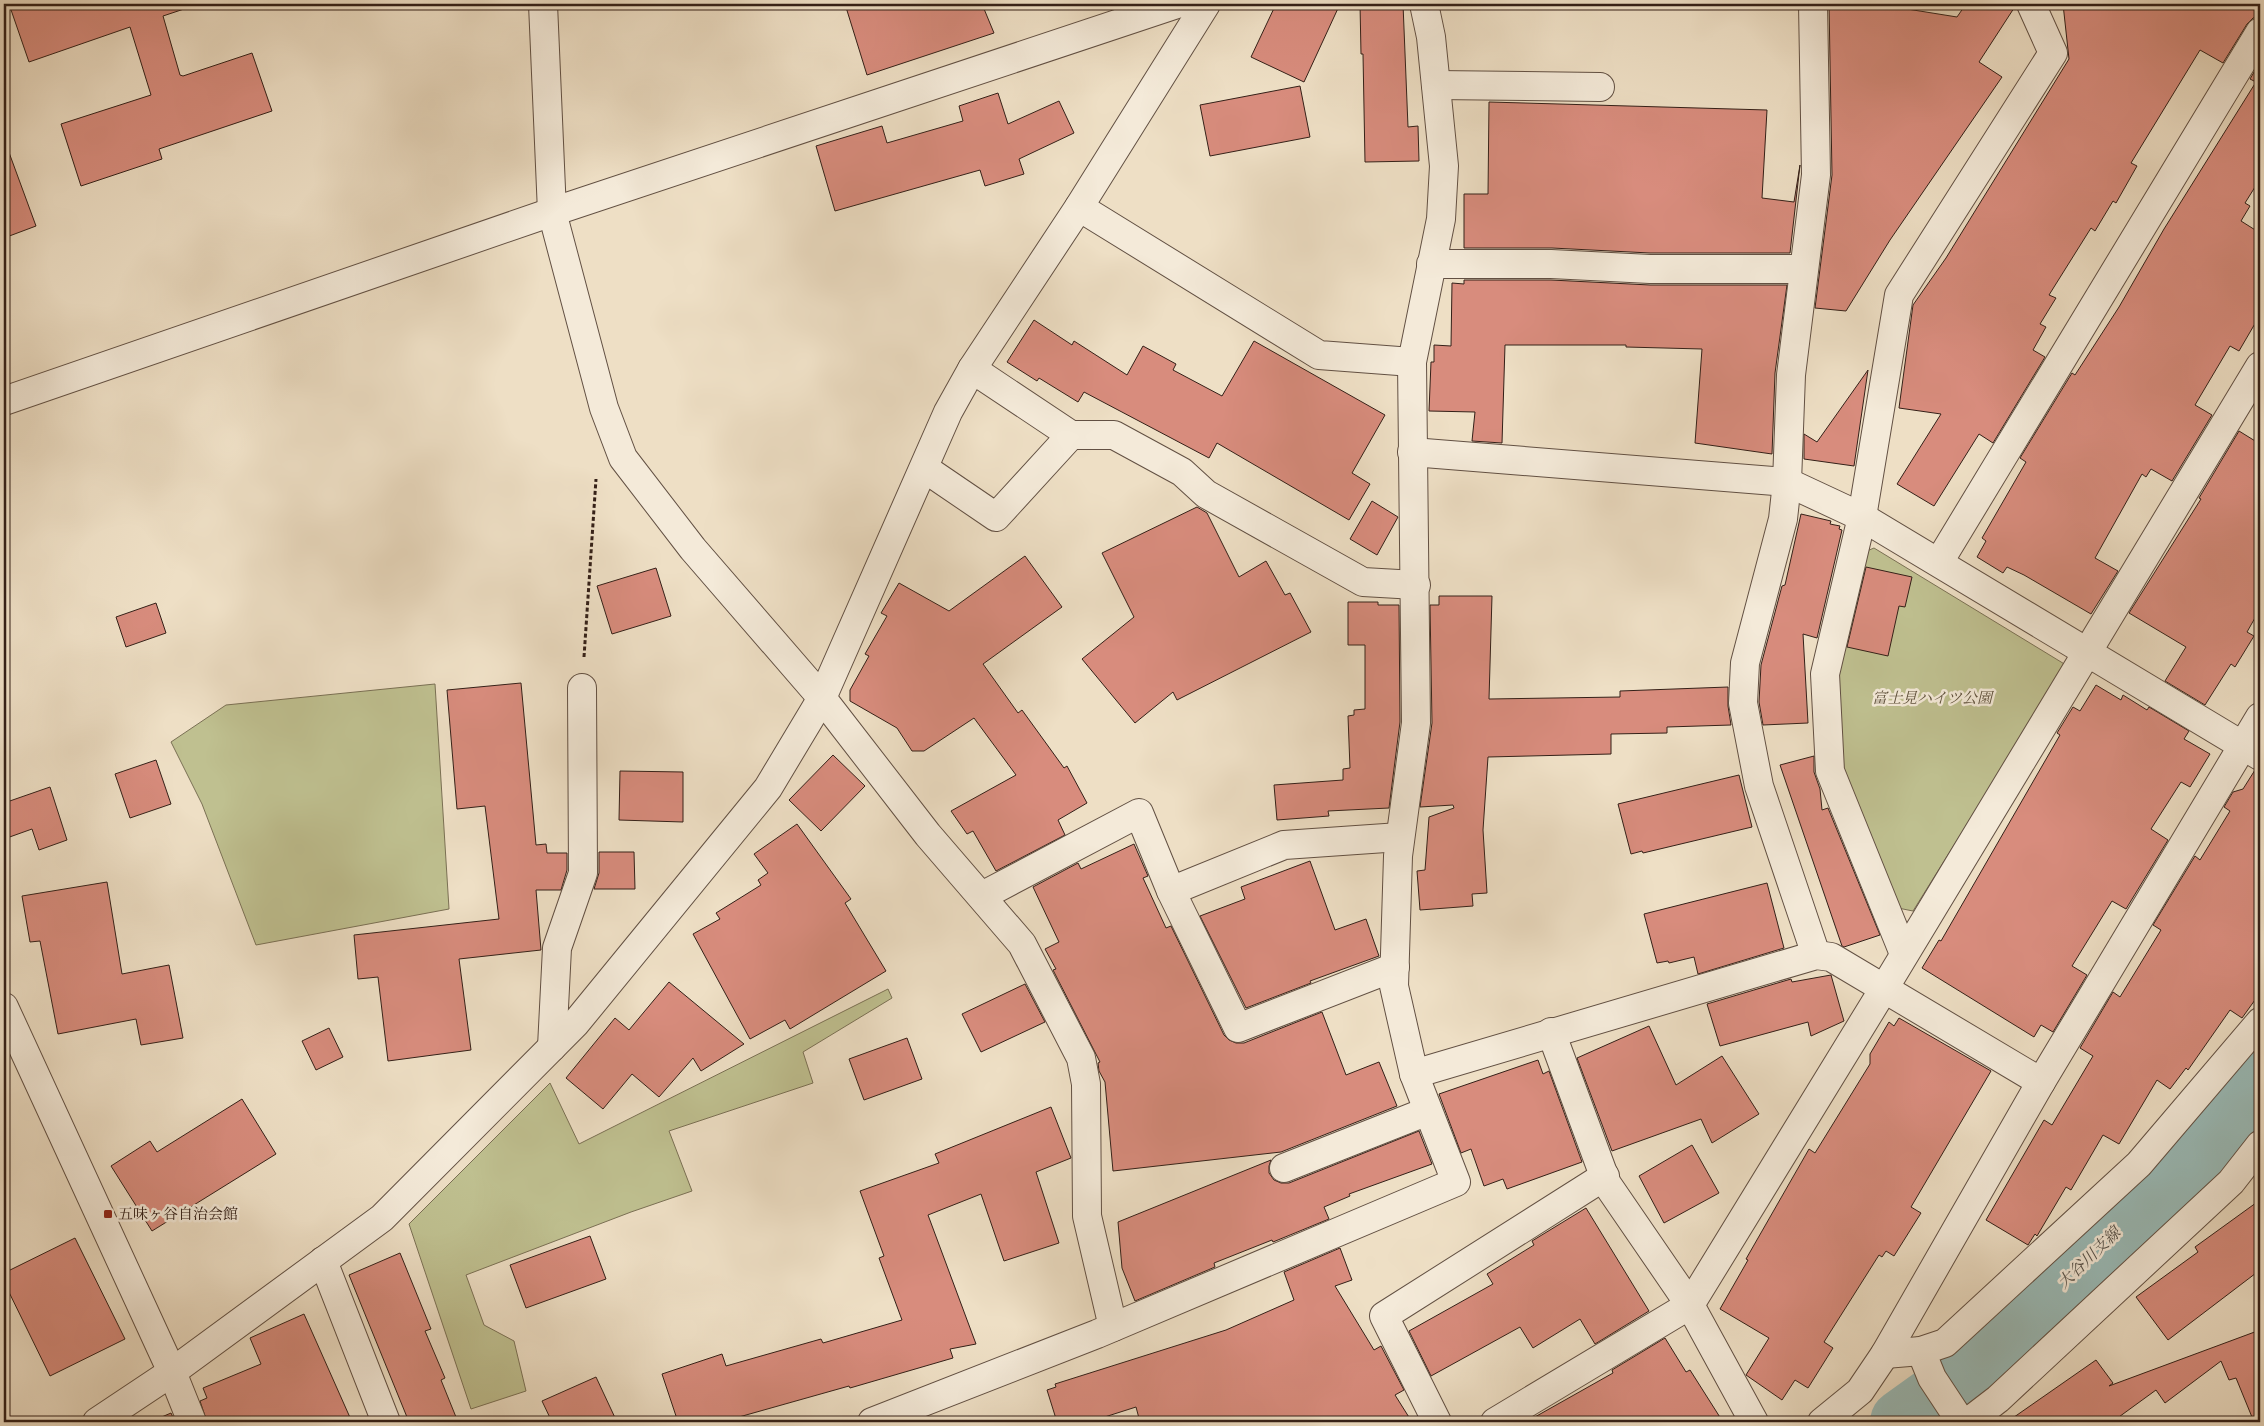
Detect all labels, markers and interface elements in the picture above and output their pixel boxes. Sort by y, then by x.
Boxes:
park label: 富士見ハイツ公園 [1872,689,1995,708]
place label: 五味ヶ谷自治会館 [118,1205,238,1224]
marker: 五味ヶ谷自治会館 [102,1208,114,1220]
water label: 大谷川支線 [2053,1222,2126,1293]

